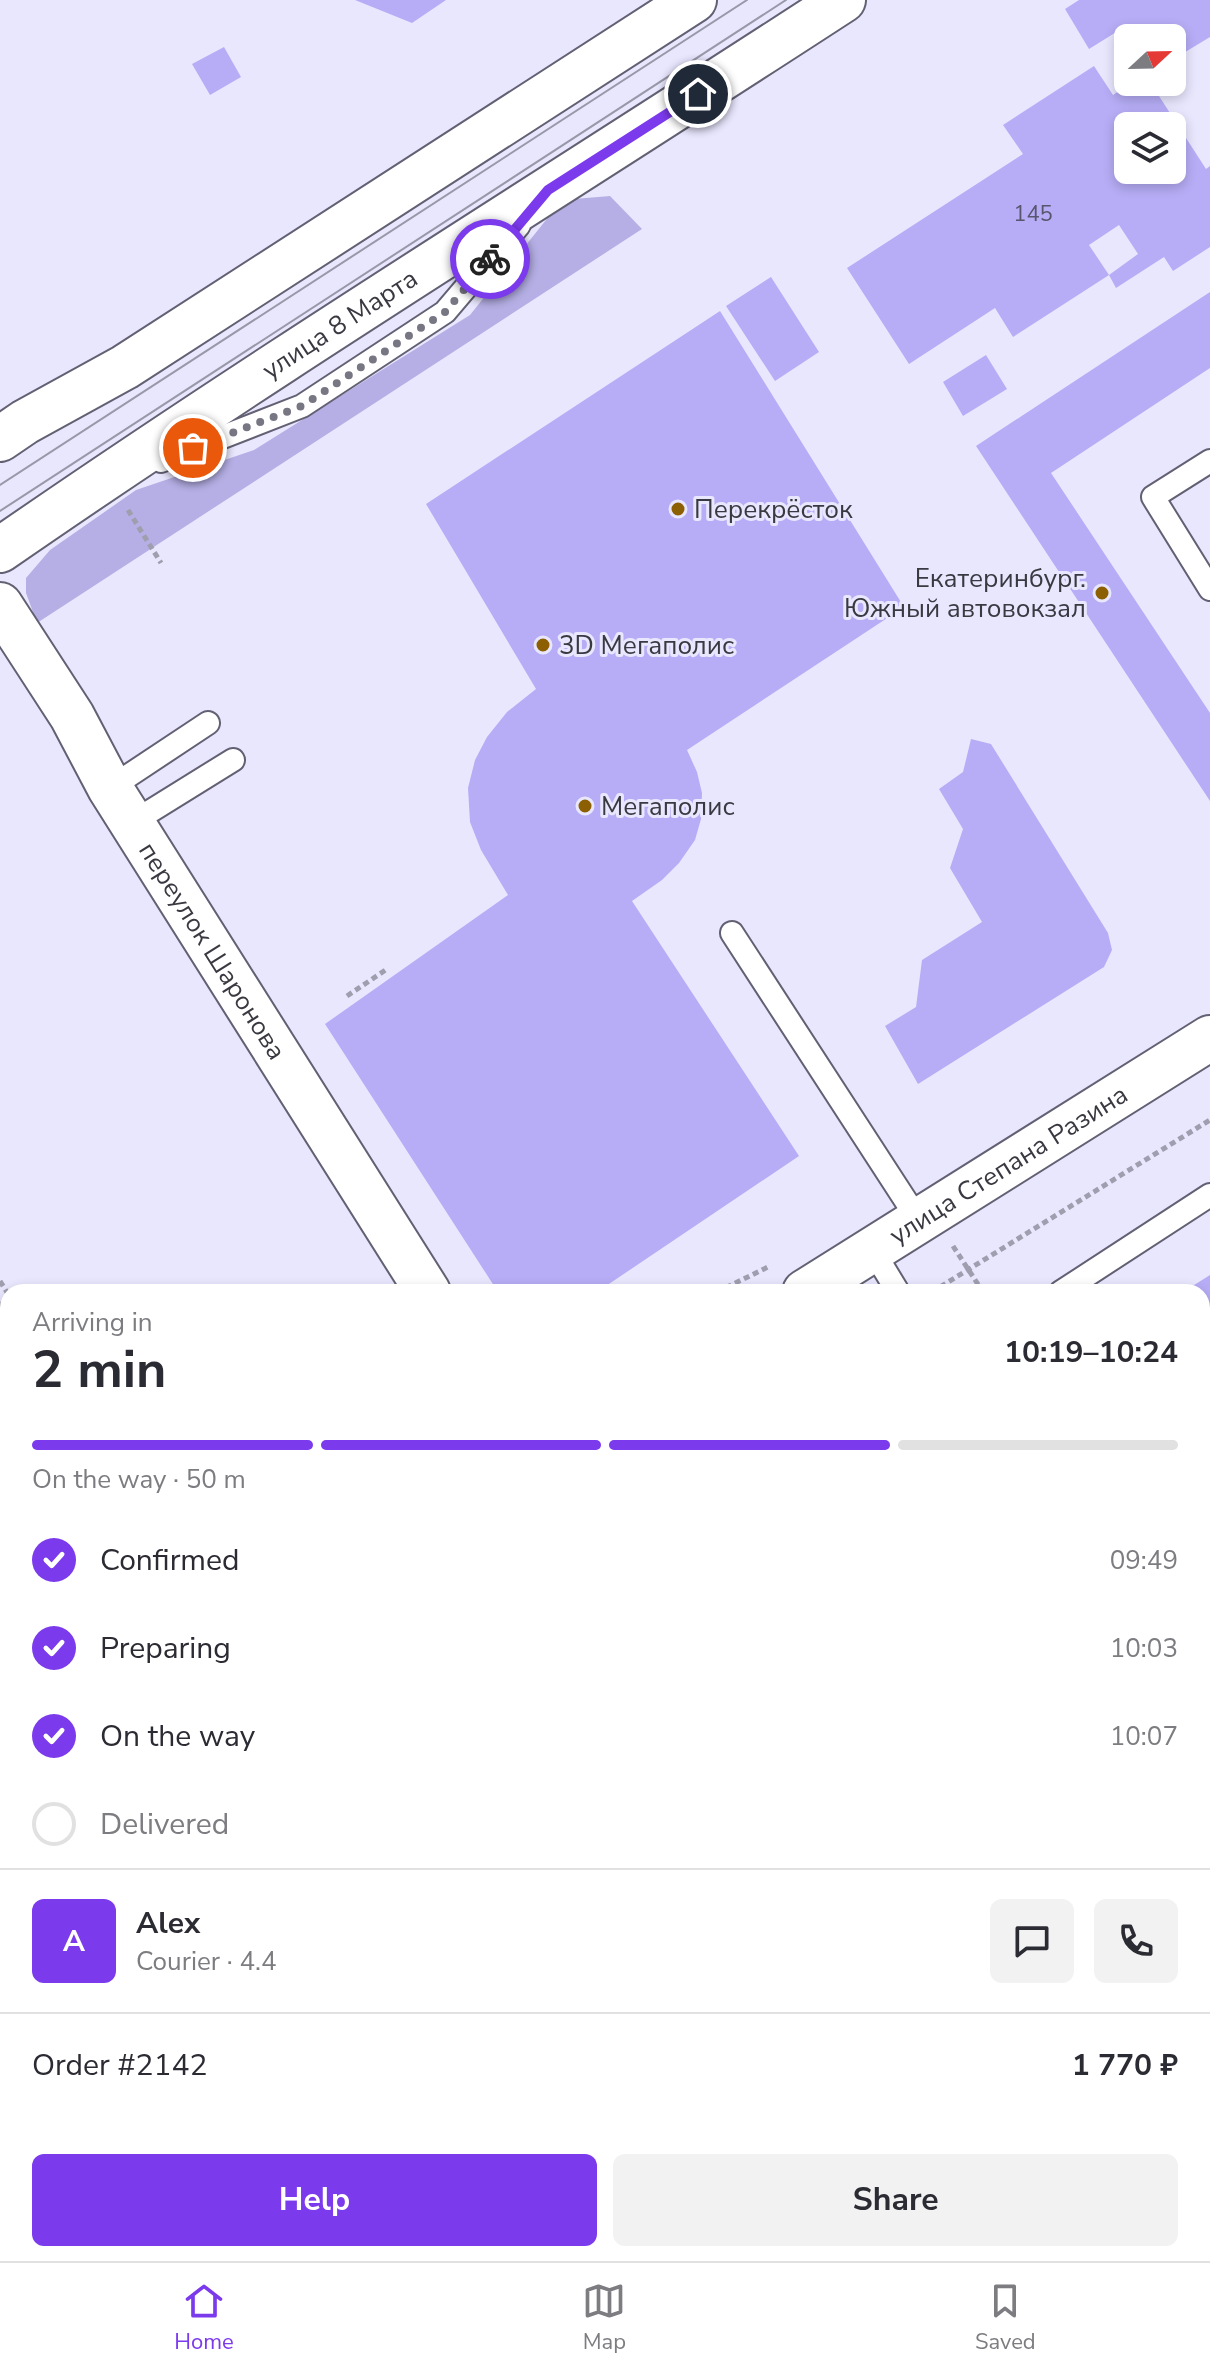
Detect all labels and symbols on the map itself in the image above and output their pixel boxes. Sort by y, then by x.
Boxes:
north arrow [1114,24,1186,96]
pin [664,60,732,128]
house number: 145 [1013,199,1053,229]
courier [450,219,530,299]
street label: улица 8 Марта [255,261,424,387]
pin [159,414,227,482]
place label: Перекрёсток [694,492,853,527]
marker: Перекрёсток [669,500,687,518]
place label: Екатеринбург. Южный автовокзал [844,561,1086,626]
marker: Екатеринбург. Южный автовокзал [1093,584,1111,602]
place label: 3D Мегаполис [559,628,734,663]
marker: 3D Мегаполис [534,636,552,654]
place label: Мегаполис [601,789,735,824]
marker: Мегаполис [576,797,594,815]
street label: переулок Шаронова [131,835,294,1066]
street label: улица Степана Разина [882,1077,1134,1252]

